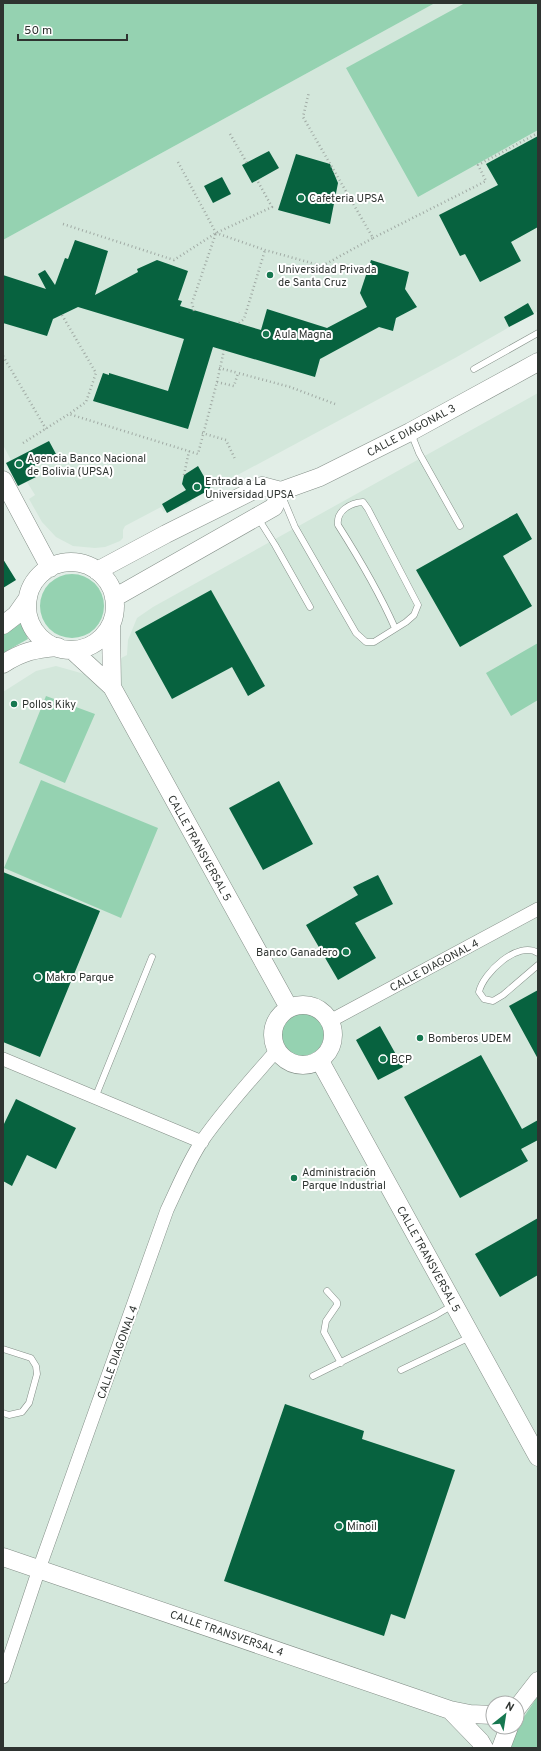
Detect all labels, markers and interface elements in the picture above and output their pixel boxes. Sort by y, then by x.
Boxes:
scale bar [18,16,127,42]
text: 50 m [24,23,52,39]
place label: Cafeteria UPSA [309,192,385,206]
marker: Cafeteria UPSA [296,193,306,203]
place label: Universidad Privada de Santa Cruz [278,263,377,290]
marker: Universidad Privada de Santa Cruz [265,270,275,280]
place label: Aula Magna [274,328,332,342]
marker: Aula Magna [261,329,271,339]
street label: CALLE DIAGONAL 3 [365,402,458,460]
place label: Agencia Banco Nacional de Bolivia (UPSA) [27,452,146,479]
marker: Agencia Banco Nacional de Bolivia (UPSA) [14,459,24,469]
place label: Entrada a La Universidad UPSA [205,475,294,502]
marker: Entrada a La Universidad UPSA [192,482,202,492]
place label: Pollos Kiky [22,698,76,712]
marker: Pollos Kiky [9,699,19,709]
street label: CALLE TRANSVERSAL 5 [164,793,234,904]
street label: CALLE DIAGONAL 4 [388,936,481,995]
place label: Banco Ganadero [256,946,338,960]
marker: Banco Ganadero [341,947,351,957]
place label: Makro Parque [46,971,114,985]
marker: Makro Parque [33,972,43,982]
place label: Bomberos UDEM [428,1032,511,1046]
marker: Bomberos UDEM [415,1033,425,1043]
place label: BCP [391,1053,412,1067]
marker: BCP [378,1054,388,1064]
place label: Administración Parque Industrial [302,1166,386,1193]
marker: Administración Parque Industrial [289,1173,299,1183]
street label: CALLE TRANSVERSAL 5 [393,1204,463,1315]
street label: CALLE DIAGONAL 4 [94,1303,141,1401]
place label: Minoil [347,1520,377,1534]
marker: Minoil [334,1521,344,1531]
street label: CALLE TRANSVERSAL 4 [168,1608,285,1660]
north arrow [485,1695,525,1735]
text: N [503,1699,516,1715]

